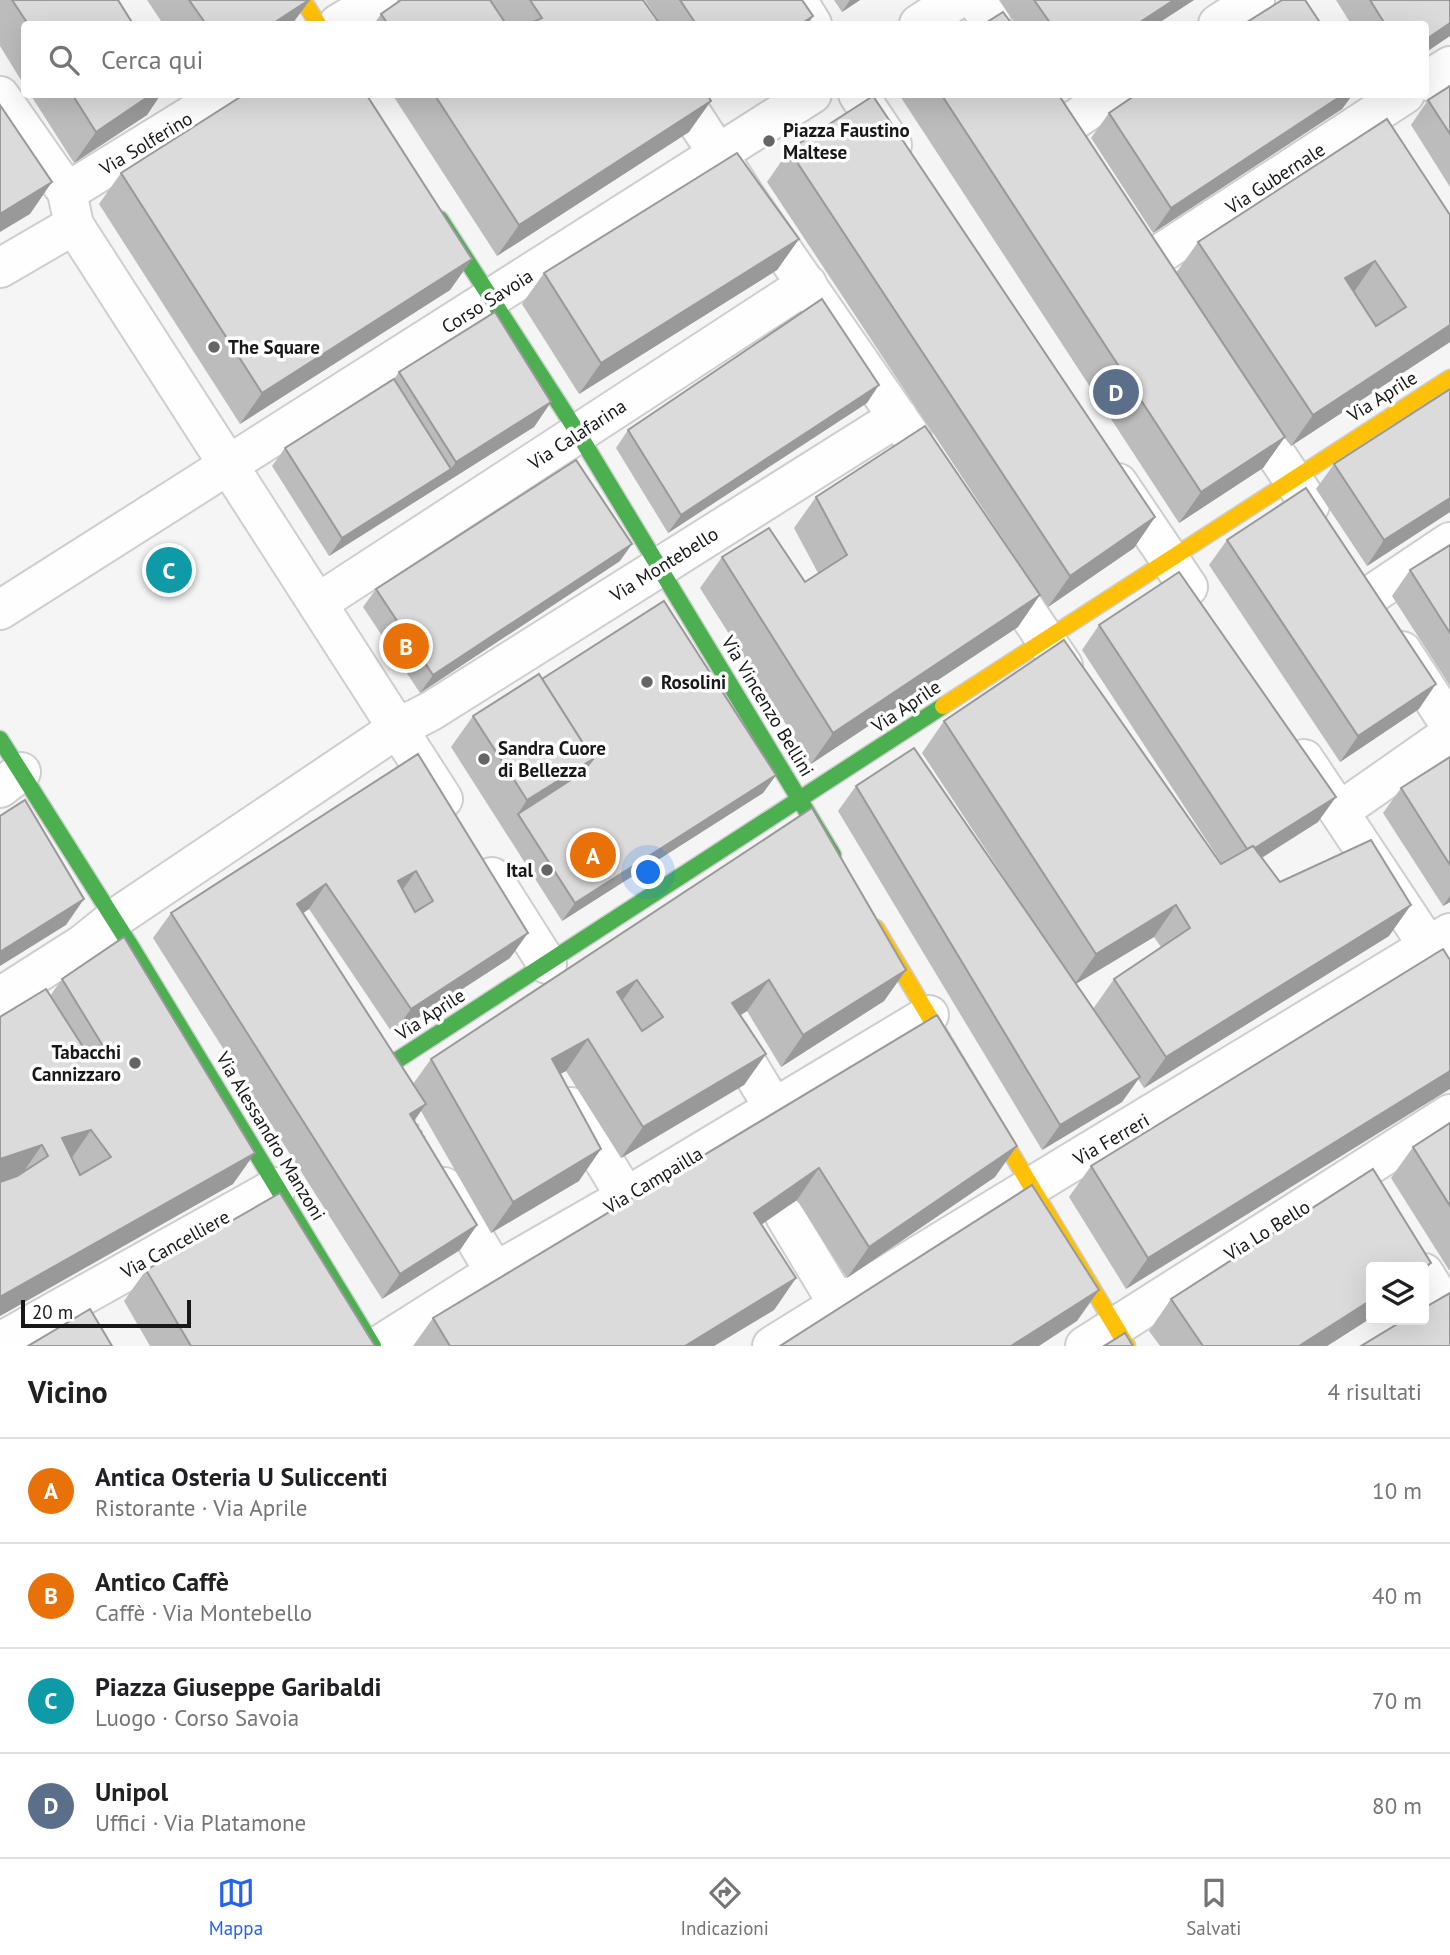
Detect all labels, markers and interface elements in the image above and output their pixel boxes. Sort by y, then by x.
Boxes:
search box [21,21,1429,98]
icon: search [45,41,83,79]
text: Cerca qui [101,43,204,76]
street label: Via Solferino [94,106,197,181]
place label: Piazza Faustino Maltese [783,118,910,164]
marker: Piazza Faustino Maltese [761,133,777,149]
street label: Via Gubernale [1220,137,1329,220]
street label: Corso Savoia [437,263,537,339]
place label: The Square [228,335,320,359]
marker: The Square [206,339,222,355]
street label: Via Aprile [1342,365,1421,427]
pin: D [1093,366,1139,418]
street label: Via Calafarina [523,393,631,475]
street label: Via Montebello [605,521,723,607]
pin: C [146,544,192,596]
pin: B [383,620,429,672]
street label: Via Vincenzo Bellini [716,630,820,781]
place label: Rosolini [661,670,726,694]
marker: Rosolini [639,674,655,690]
street label: Via Aprile [866,674,945,738]
place label: Sandra Cuore di Bellezza [498,736,606,782]
marker: Sandra Cuore di Bellezza [476,751,492,767]
pin: A [570,829,616,881]
your location [631,855,665,889]
place label: Ital [506,858,533,882]
marker: Ital [539,862,555,878]
street label: Via Aprile [390,983,469,1046]
place label: Tabacchi Cannizzaro [32,1040,121,1086]
street label: Via Alessandro Manzoni [211,1046,331,1225]
marker: Tabacchi Cannizzaro [127,1055,143,1071]
street label: Via Ferreri [1068,1108,1153,1171]
street label: Via Campailla [598,1141,707,1219]
street label: Via Lo Bello [1219,1194,1314,1266]
street label: Via Cancelliere [116,1204,233,1284]
map controls [1366,1262,1429,1325]
button: layers [1366,1262,1429,1325]
scale bar [21,1297,191,1329]
text: 20 m [32,1300,73,1324]
text: Vicino [28,1372,108,1411]
text: 4 risultati [1327,1377,1422,1406]
text: Antica Osteria U Suliccenti [95,1460,388,1493]
text: A [44,1476,58,1505]
text: 10 m [1372,1476,1422,1505]
text: Ristorante · Via Aprile [95,1493,308,1522]
text: Antico Caffè [95,1565,229,1598]
text: B [44,1581,58,1610]
text: 40 m [1372,1581,1422,1610]
text: Caffè · Via Montebello [95,1598,312,1627]
text: Piazza Giuseppe Garibaldi [95,1670,382,1703]
text: C [45,1686,57,1715]
text: 70 m [1372,1686,1422,1715]
text: Luogo · Corso Savoia [95,1703,299,1732]
text: Unipol [95,1775,168,1808]
text: D [44,1791,58,1820]
text: 80 m [1372,1791,1422,1820]
text: Uffici · Via Platamone [95,1808,306,1837]
tab: Mappa [209,1874,263,1940]
tab: Indicazioni [680,1874,769,1940]
tab: Salvati [1186,1874,1241,1940]

